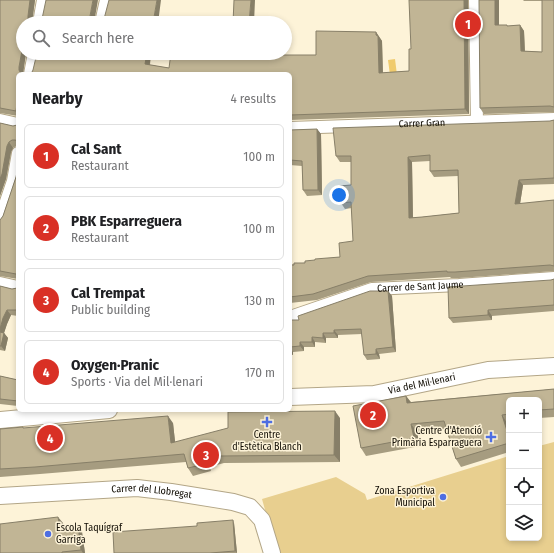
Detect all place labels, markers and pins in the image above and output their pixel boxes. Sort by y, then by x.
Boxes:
pin: 1 [455,9,481,39]
pin: 2 [360,400,386,430]
marker: Centre d'Estètica Blanch [261,416,273,428]
pin: 4 [37,423,63,453]
place label: Centre d'Atenció Primària Esparraguera [392,425,482,449]
place label: Centre d'Estètica Blanch [232,429,302,453]
marker: Centre d'Atenció Primària Esparraguera [485,431,497,443]
pin: 3 [193,440,219,470]
place label: Zona Esportiva Municipal [375,485,435,509]
marker: Zona Esportiva Municipal [438,492,448,502]
place label: Escola Taquígraf Garriga [56,521,123,546]
marker: Escola Taquígraf Garriga [43,529,53,539]

